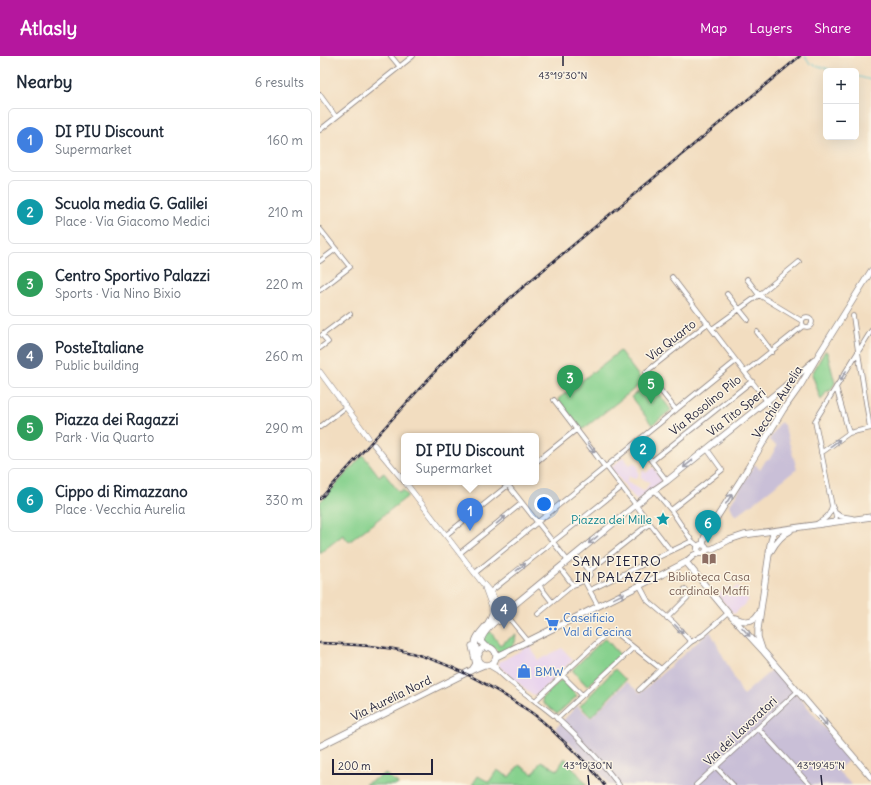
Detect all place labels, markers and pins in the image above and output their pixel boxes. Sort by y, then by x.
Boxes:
pin: 3 [557,365,583,398]
pin: 5 [638,371,664,404]
pin: 2 [630,436,656,469]
pin: 1 [457,498,483,531]
pin: 6 [695,510,721,543]
place icon: Piazza dei Mille [655,511,671,527]
place label: Piazza dei Mille [571,512,652,527]
library icon: Biblioteca Casa cardinale Maffi [701,551,717,567]
place label: Biblioteca Casa cardinale Maffi [668,569,750,598]
pin: 4 [491,596,517,629]
place label: Caseificio Val di Cecina [563,610,632,639]
supermarket icon: Caseificio Val di Cecina [544,616,560,632]
shop icon: BMW [516,663,532,679]
place label: BMW [535,664,564,679]

